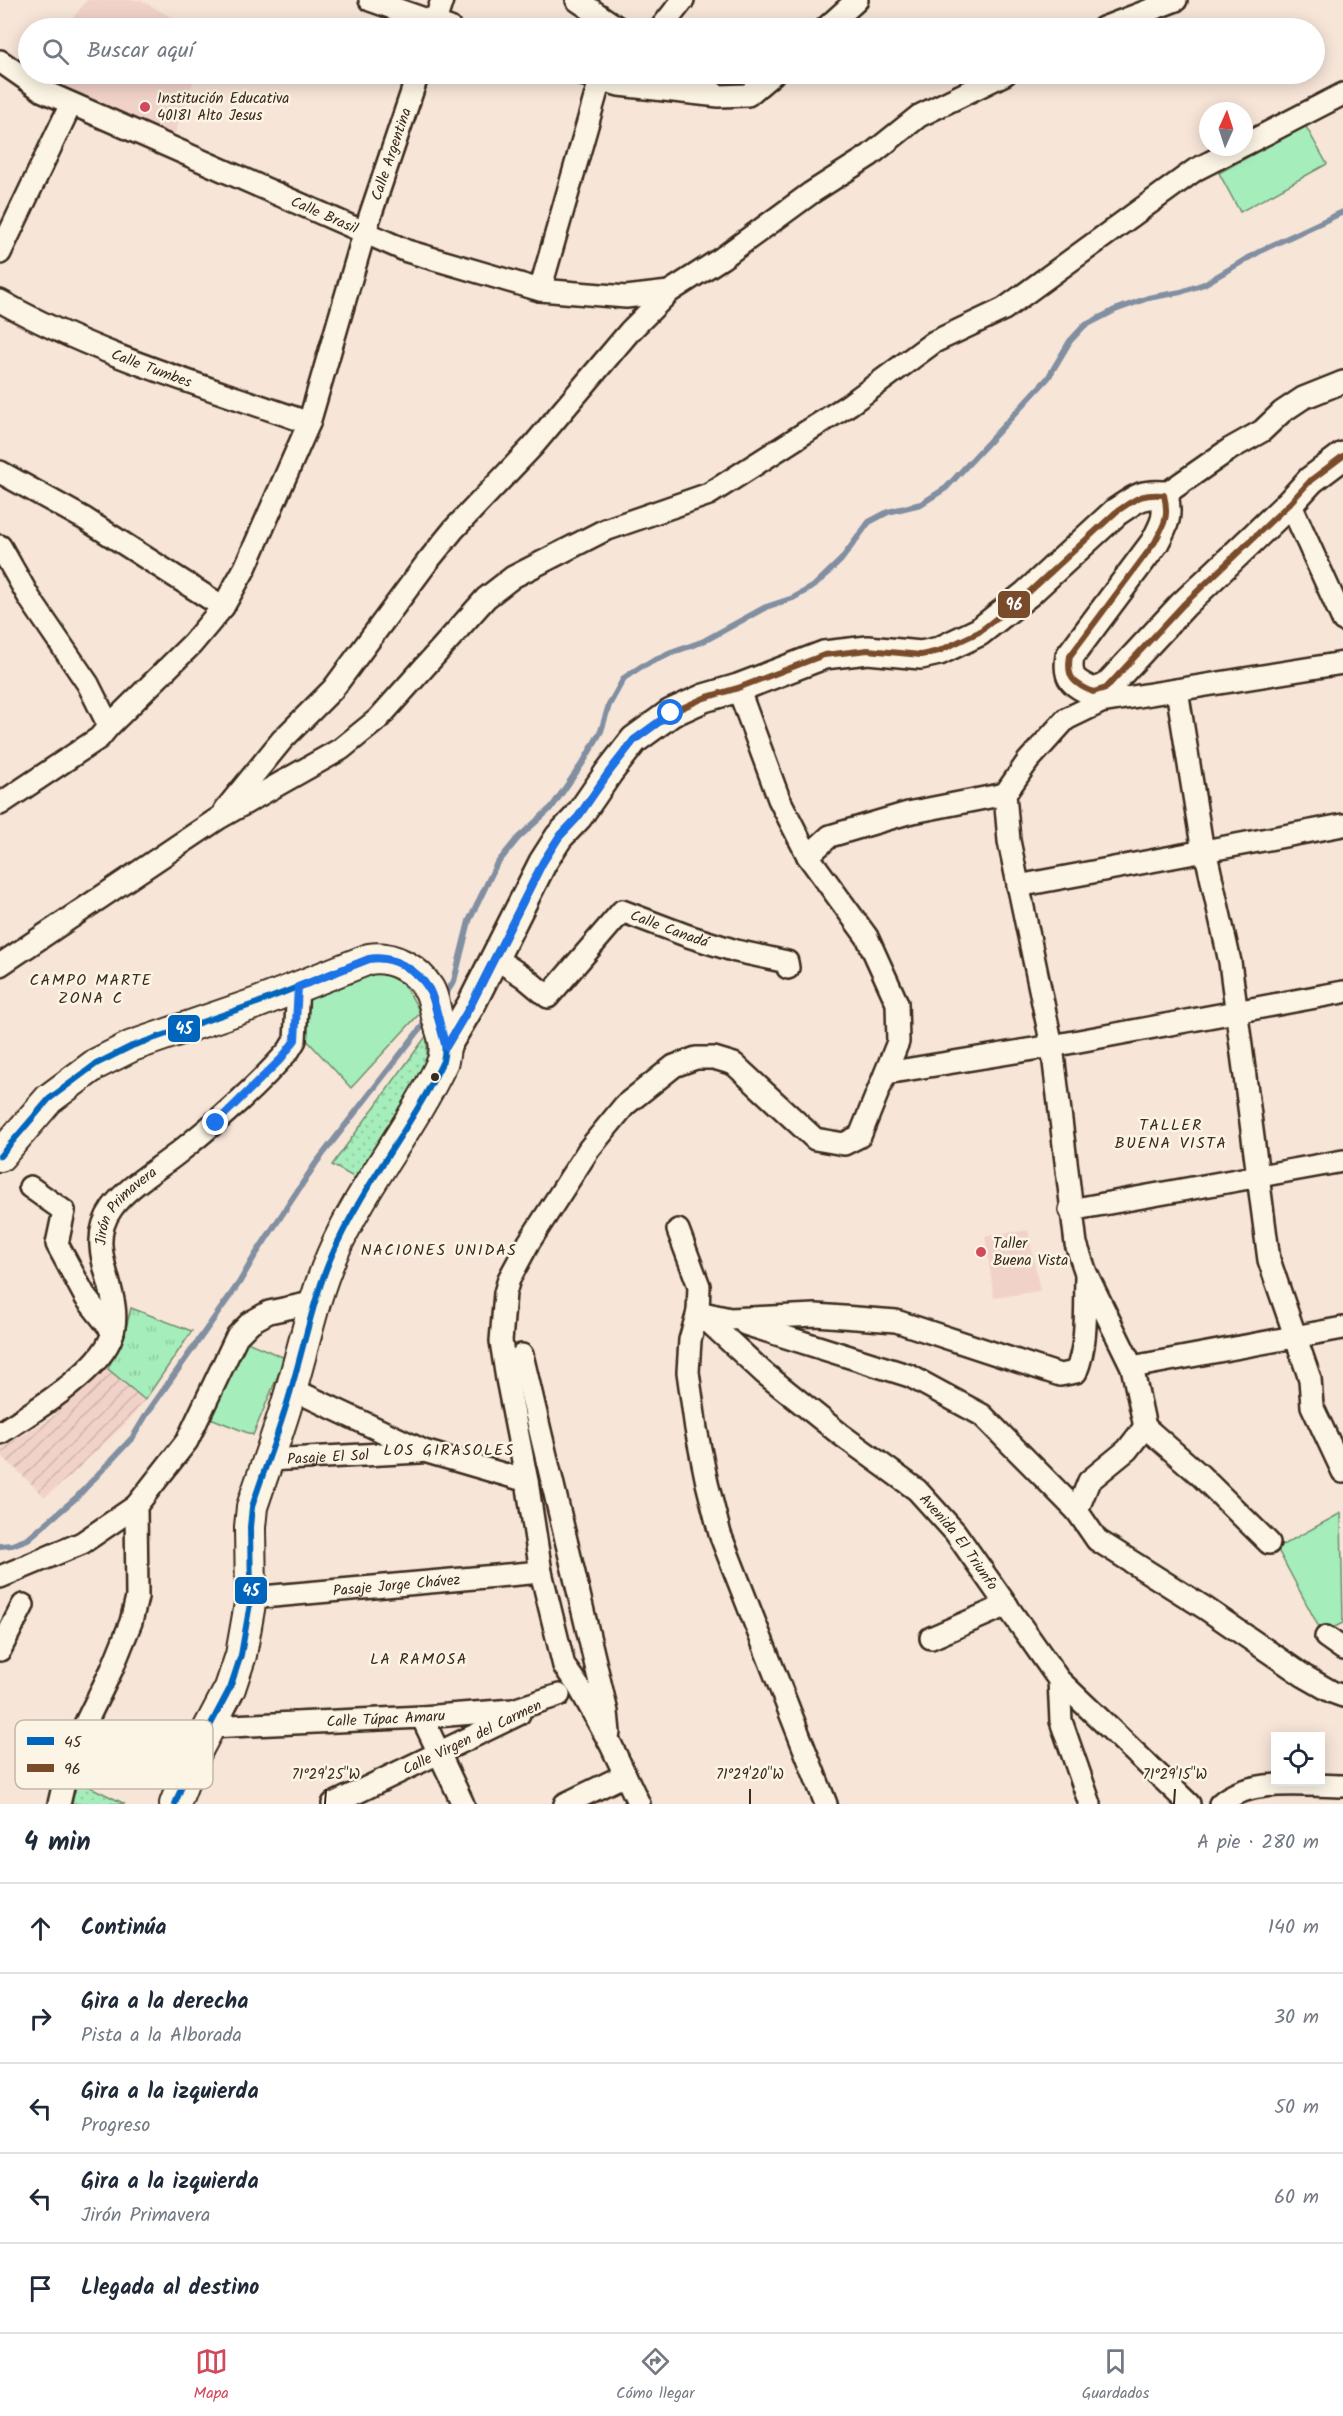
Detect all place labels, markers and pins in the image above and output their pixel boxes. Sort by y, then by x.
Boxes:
place label: Institución Educativa 40181 Alto Jesus [157,87,289,128]
marker: Institución Educativa 40181 Alto Jesus [138,100,152,114]
unlabelled marker [429,1071,441,1083]
place label: Taller Buena Vista [993,1232,1068,1273]
marker: Taller Buena Vista [974,1245,988,1259]

